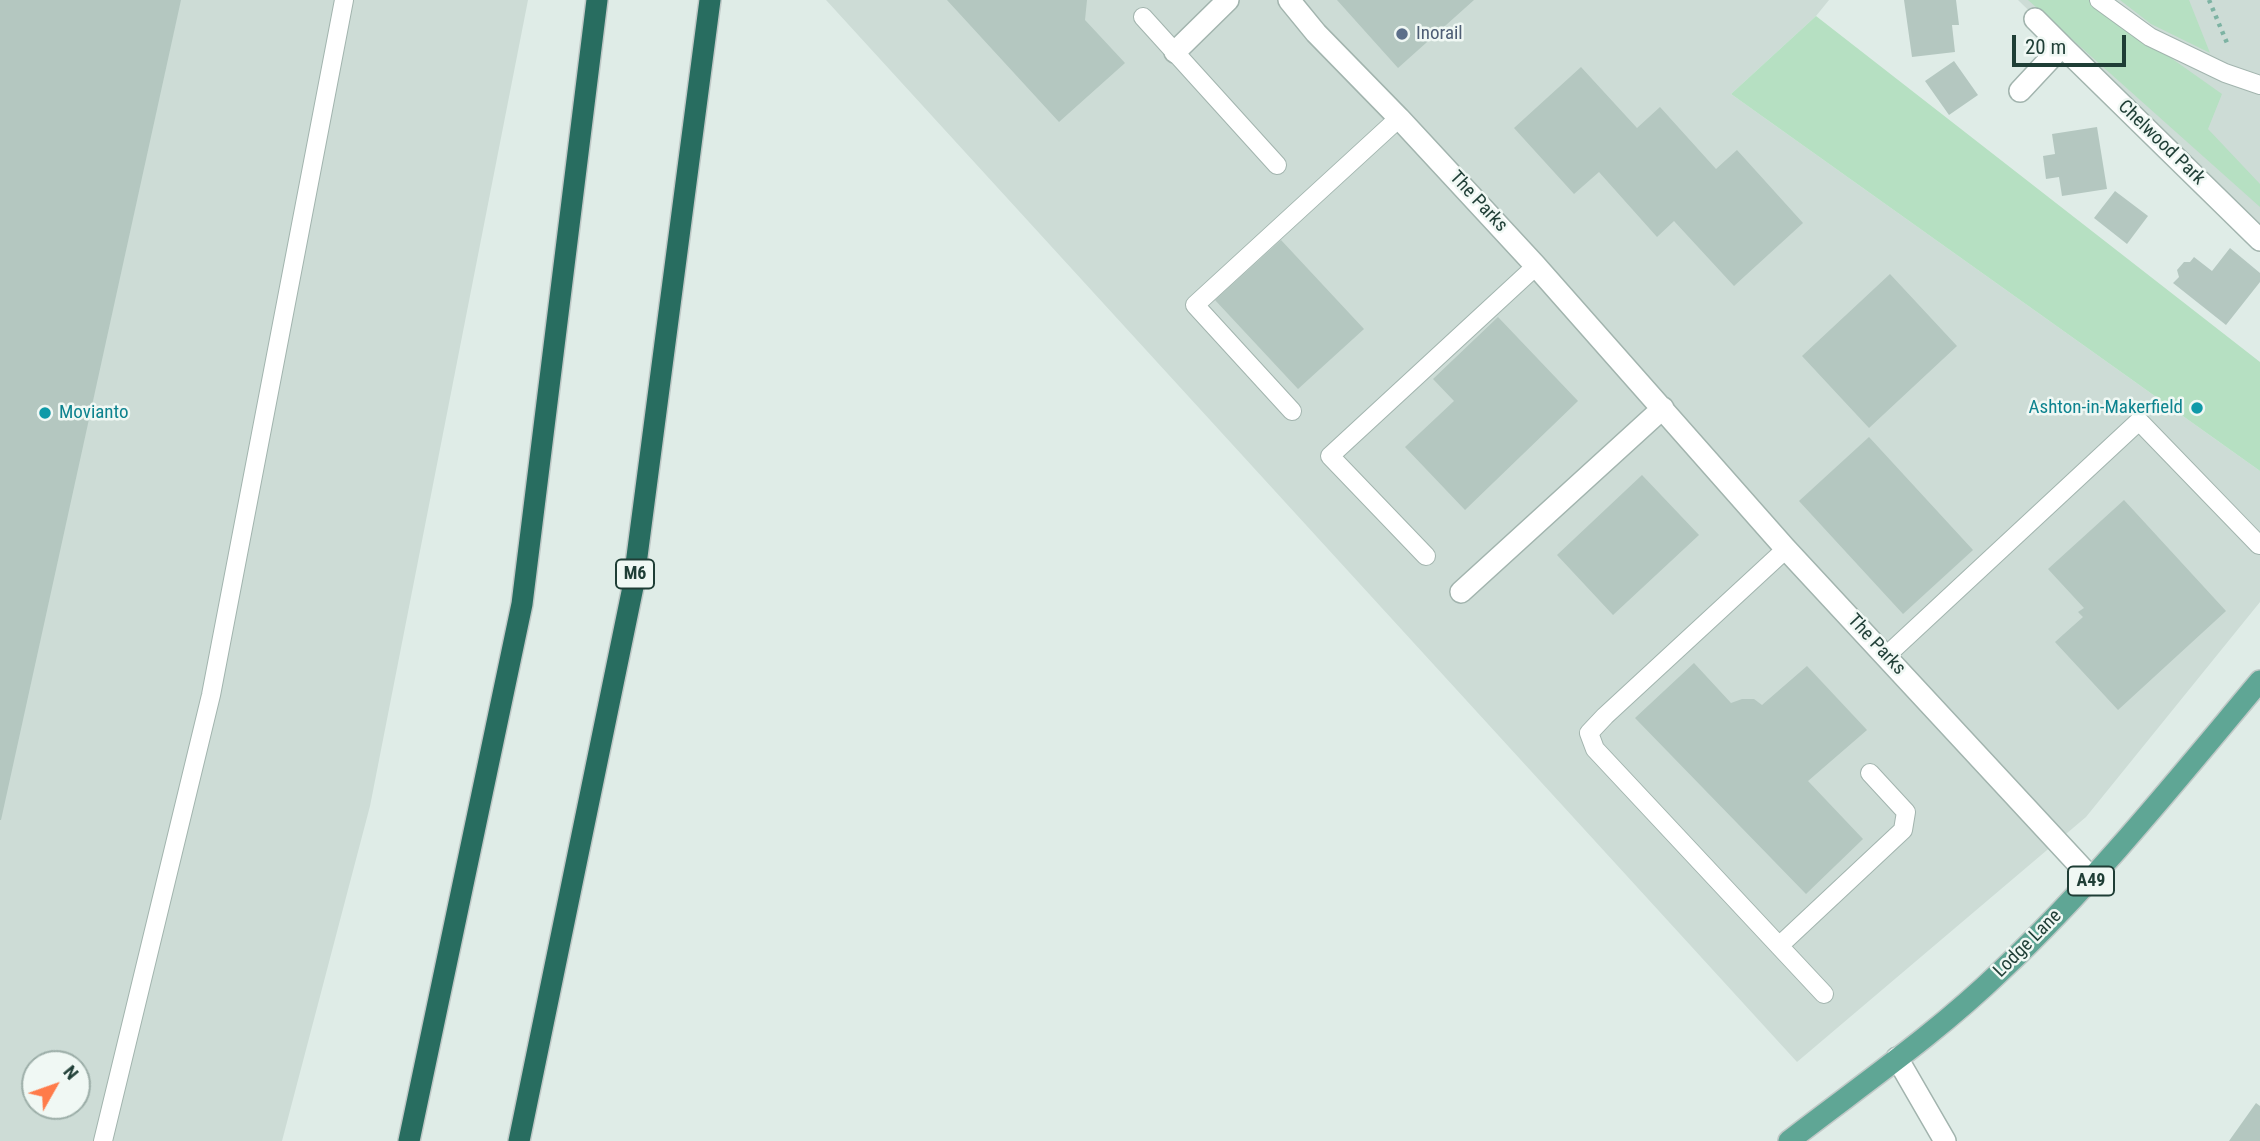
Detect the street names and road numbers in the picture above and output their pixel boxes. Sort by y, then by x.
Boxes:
street label: Chelwood Park [2113,96,2209,190]
street label: The Parks [1444,167,1512,237]
road number: M6 [616,560,654,588]
street label: The Parks [1842,610,1910,680]
road number: A49 [2068,866,2114,896]
street label: Lodge Lane [1989,905,2067,983]

